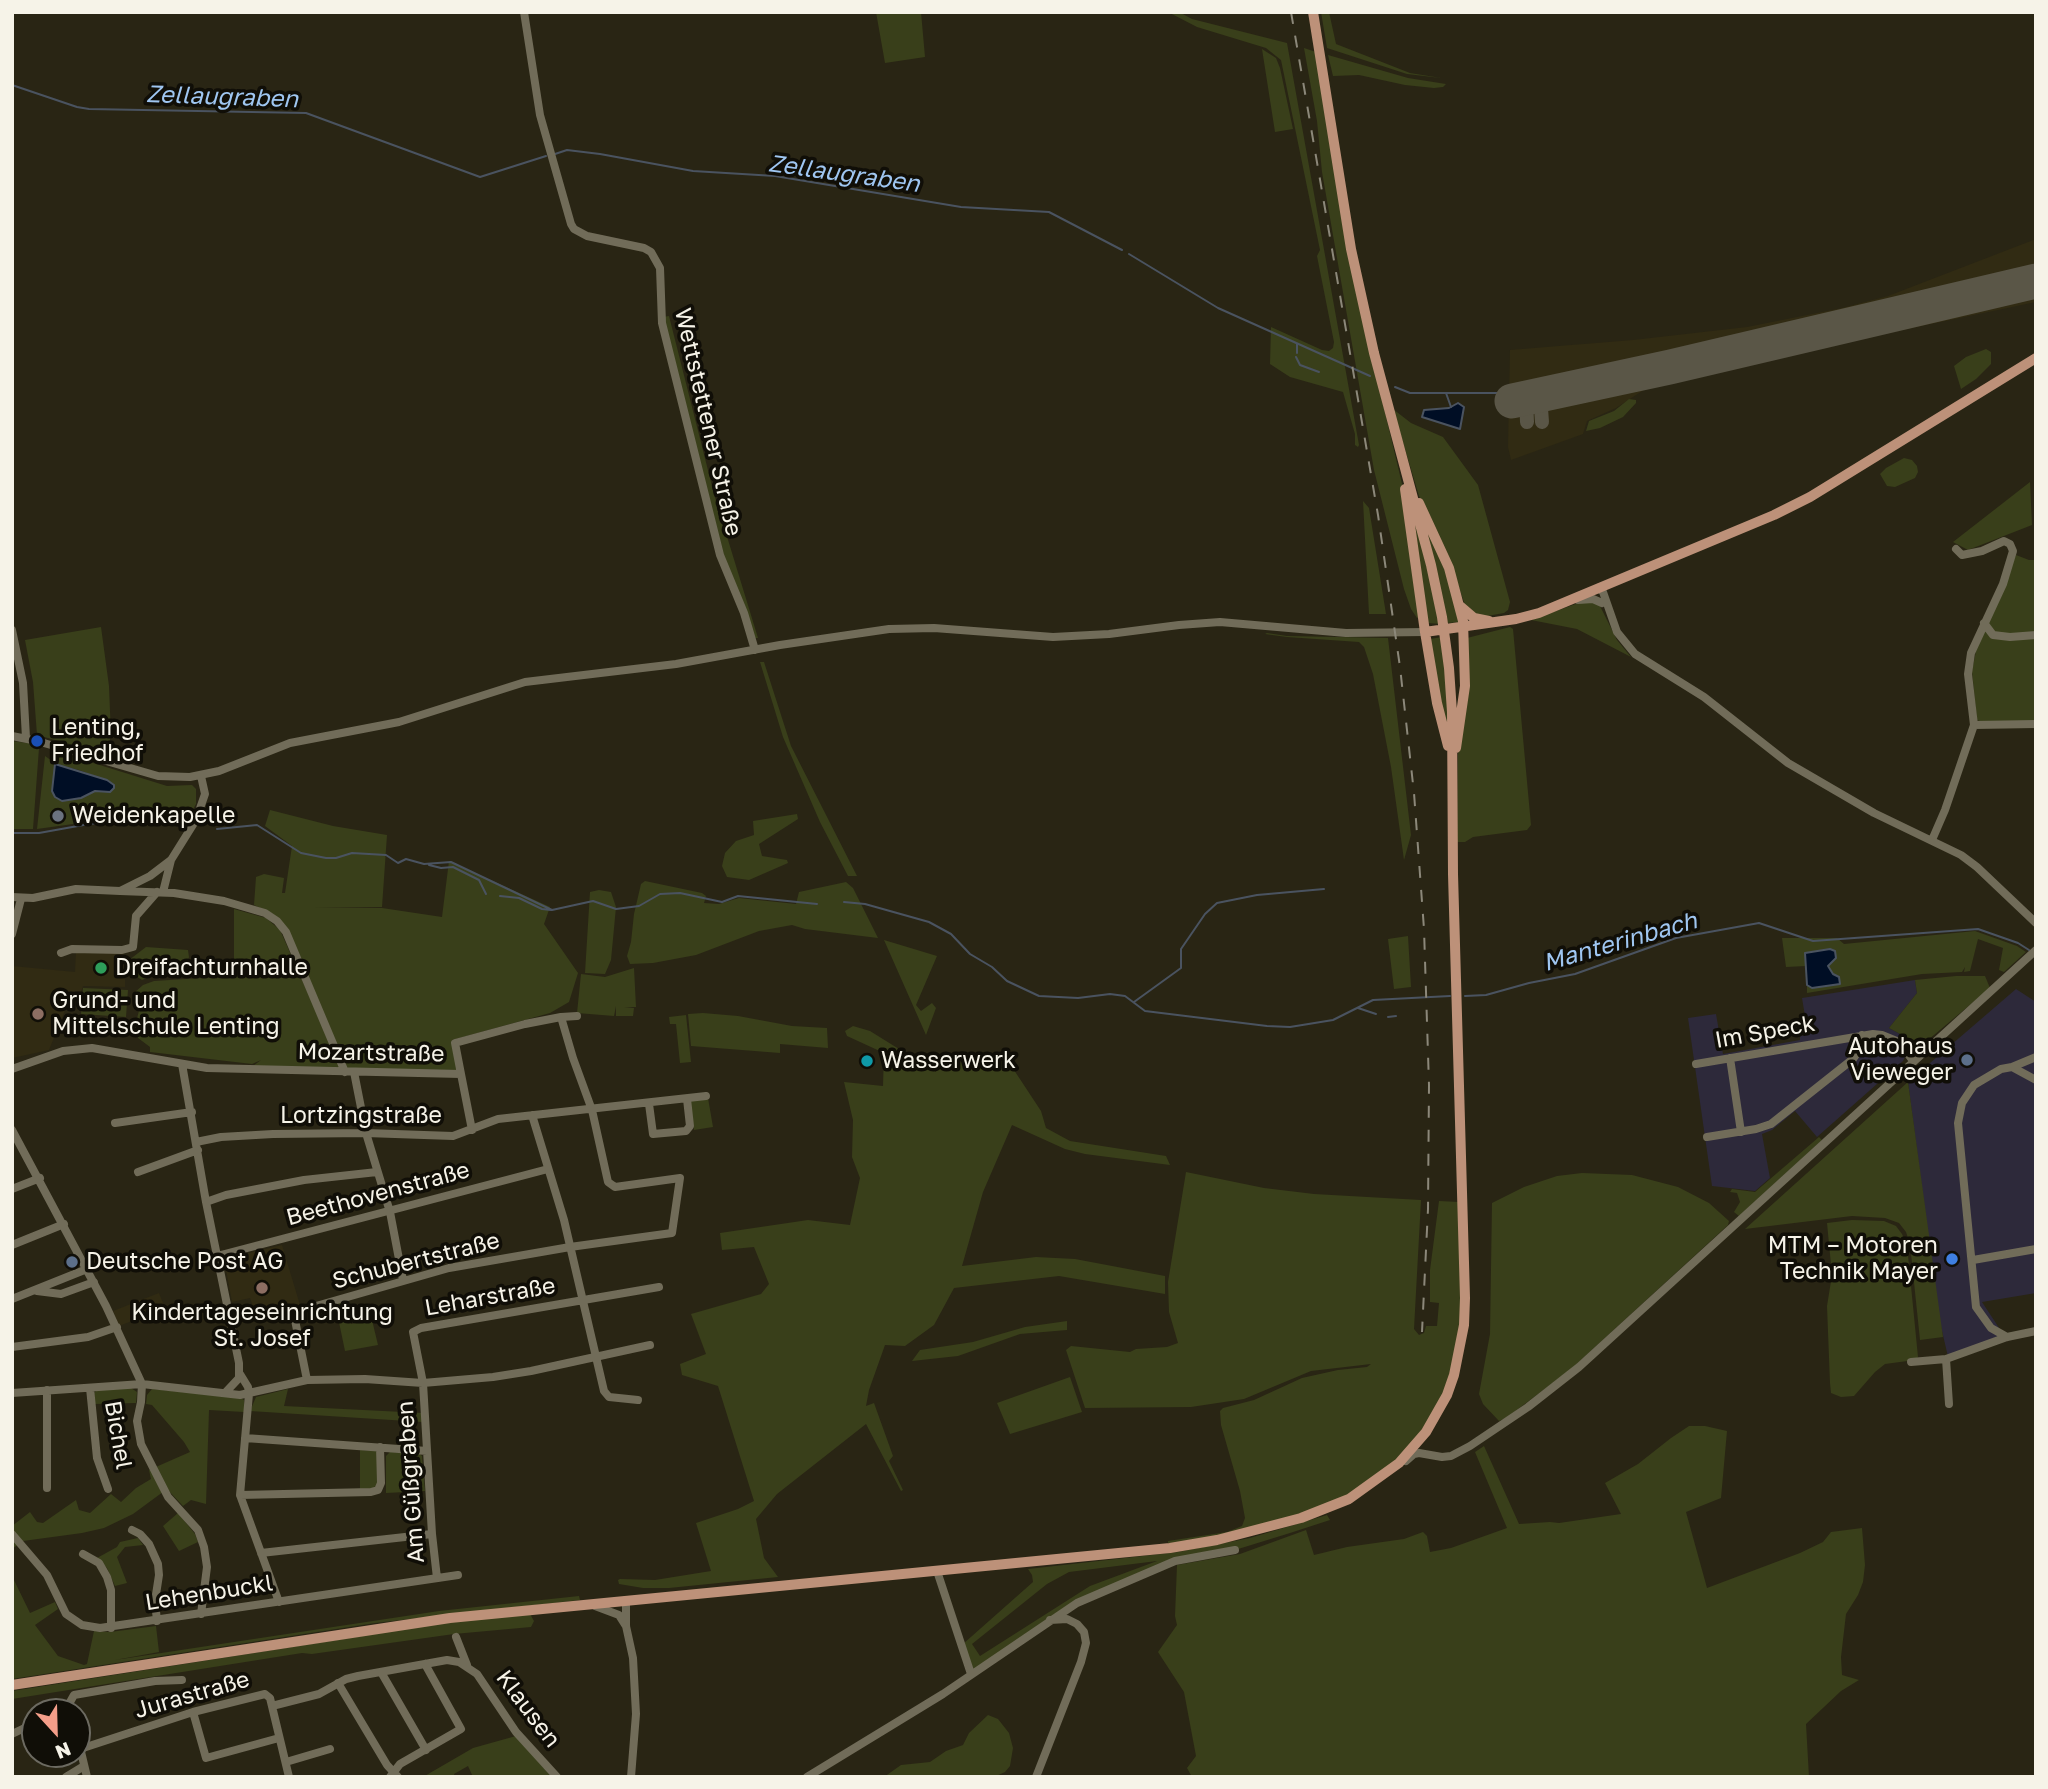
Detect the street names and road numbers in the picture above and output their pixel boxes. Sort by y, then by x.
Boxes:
street label: Wettstettener Straße [668,305,748,539]
street label: Im Speck [1713,1010,1817,1054]
street label: Mozartstraße [297,1038,445,1068]
street label: Lortzingstraße [280,1102,442,1130]
street label: Beethovenstraße [283,1156,473,1232]
street label: Schubertstraße [330,1227,502,1295]
street label: Leharstraße [423,1272,557,1322]
street label: Bichel [98,1399,138,1471]
street label: Am Güßgraben [392,1400,430,1564]
street label: Lehenbuckl [143,1569,275,1617]
street label: Jurastraße [131,1665,253,1725]
street label: Klausen [490,1665,566,1753]

